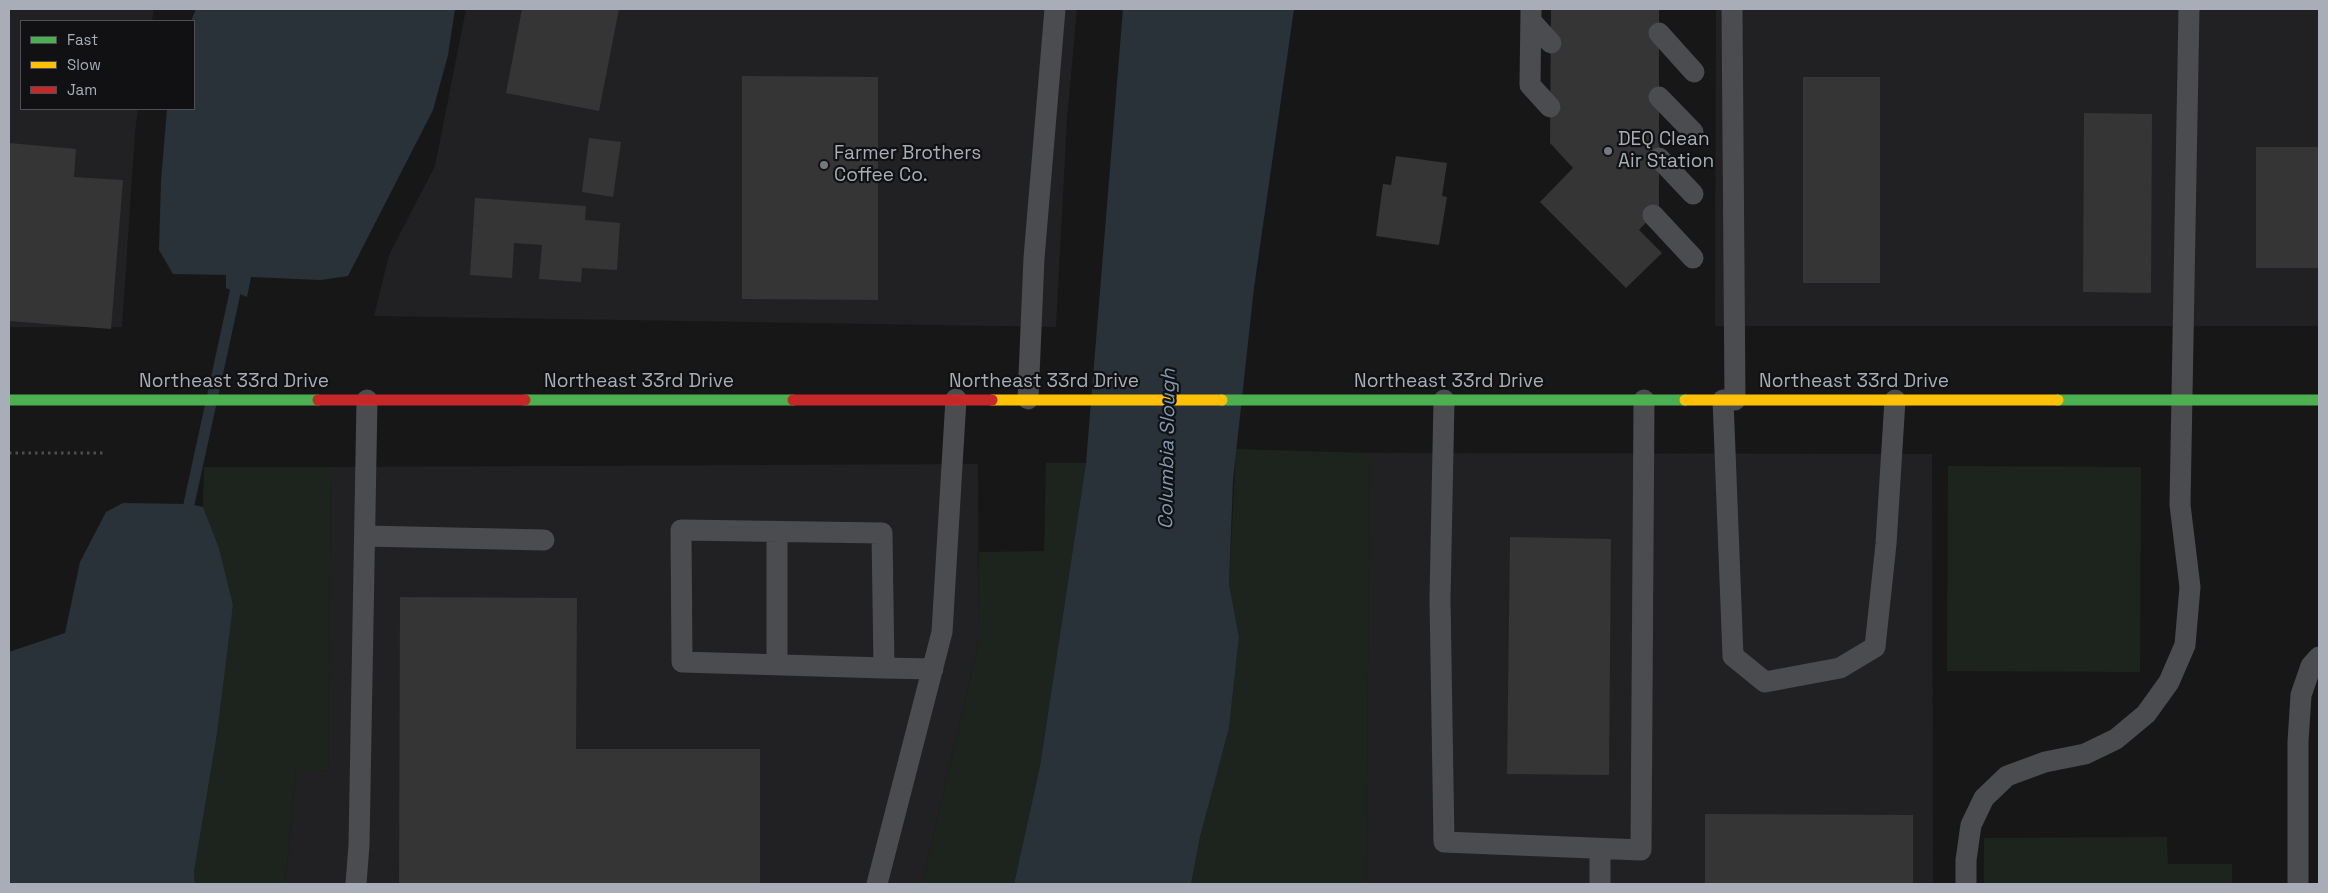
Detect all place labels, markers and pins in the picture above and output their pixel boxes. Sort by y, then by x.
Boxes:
place label: DEQ Clean Air Station [1618,129,1714,173]
place label: Farmer Brothers Coffee Co. [834,143,981,187]
marker: DEQ Clean Air Station [1602,145,1614,157]
marker: Farmer Brothers Coffee Co. [818,159,830,171]

